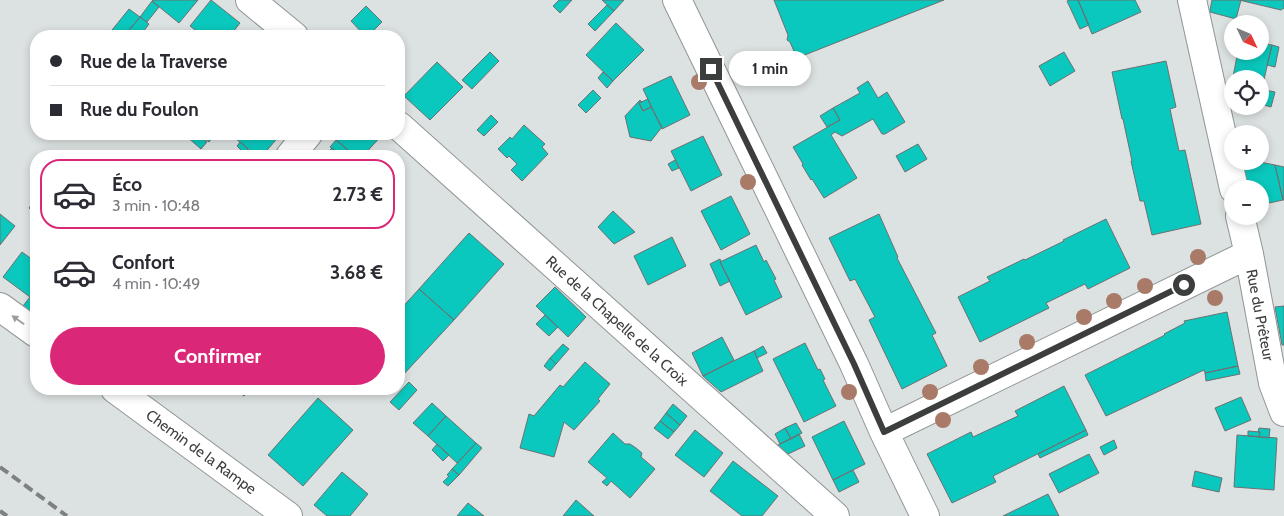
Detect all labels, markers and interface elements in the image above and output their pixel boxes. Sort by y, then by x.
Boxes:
north arrow [1224,15,1269,60]
map controls [1224,15,1269,225]
text: Rue de la Traverse [80,50,227,73]
callout: 1 min [728,52,811,86]
route end [700,58,722,80]
text: 1 min [752,59,788,78]
button: locate [1224,70,1269,115]
text: Rue du Foulon [80,98,199,121]
button: + [1224,125,1269,170]
icon: car [52,172,97,217]
text: Éco [112,173,142,196]
button: − [1224,180,1269,225]
text: 2.73 € [332,183,383,206]
text: 3 min · 10:48 [112,196,200,215]
icon: car [52,250,97,295]
text: Confort [112,251,175,274]
street label: Rue de la Chapelle de la Croix [542,252,692,390]
text: 3.68 € [330,261,383,284]
street label: Rue du Prêteur [1242,267,1278,363]
text: 4 min · 10:49 [112,274,200,293]
route start [1173,274,1195,296]
one-way arrow [11,315,25,325]
button: Confirmer [50,327,385,385]
street label: Chemin de la Rampe [142,406,260,498]

